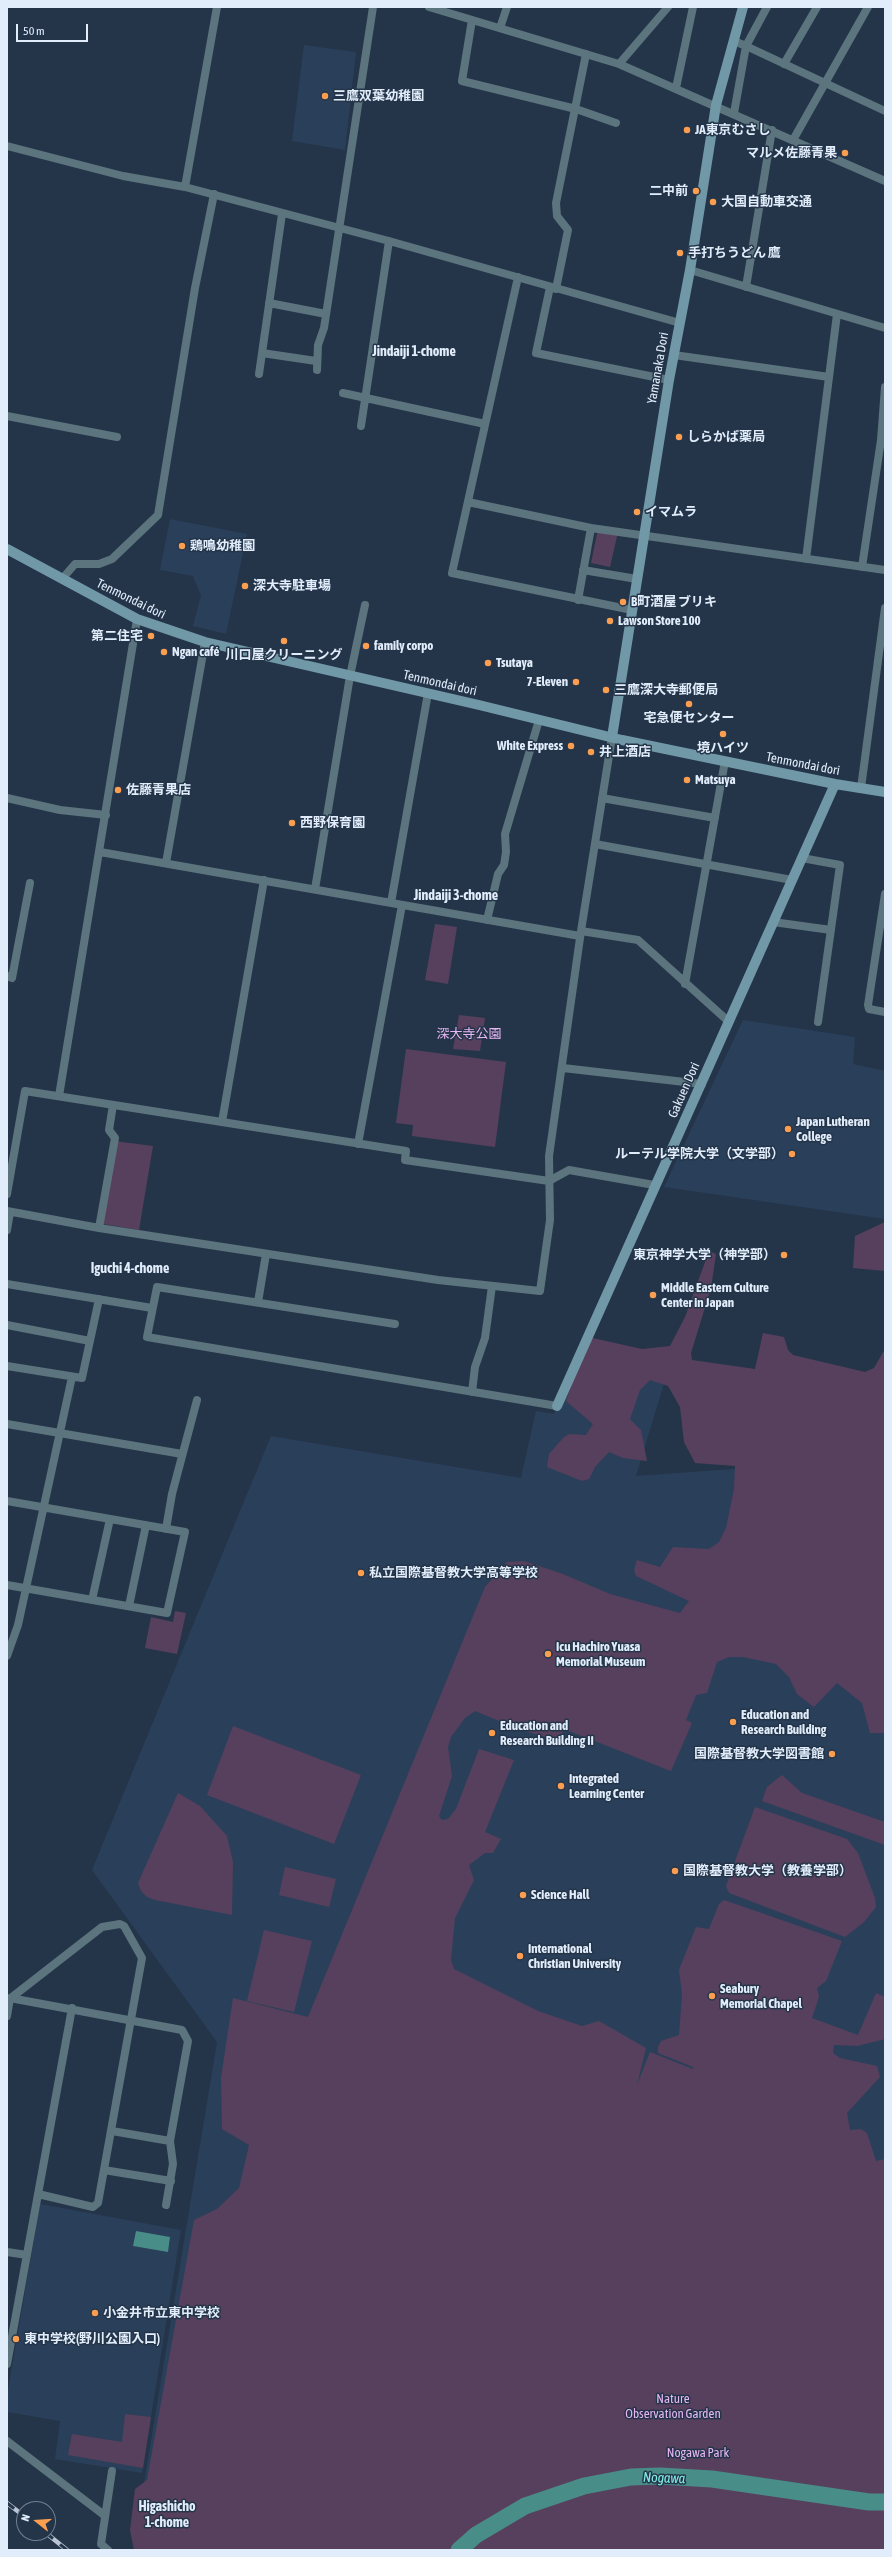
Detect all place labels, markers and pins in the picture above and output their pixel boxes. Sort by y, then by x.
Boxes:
place label: 三鷹双葉幼稚園 [333,88,424,104]
marker: 三鷹双葉幼稚園 [320,91,330,101]
place label: JA東京むさし [695,122,771,138]
marker: JA東京むさし [682,125,692,135]
place label: マルメ佐藤青果 [746,145,837,161]
marker: マルメ佐藤青果 [840,148,850,158]
place label: 二中前 [649,183,688,199]
marker: 二中前 [691,186,701,196]
place label: 大国自動車交通 [721,194,812,210]
marker: 大国自動車交通 [708,197,718,207]
place label: 手打ちうどん 鷹 [688,245,781,261]
marker: 手打ちうどん 鷹 [675,248,685,258]
place label: しらかば薬局 [687,429,765,445]
marker: しらかば薬局 [674,432,684,442]
place label: イマムラ [645,504,697,520]
marker: イマムラ [632,507,642,517]
place label: 鶏鳴幼稚園 [190,538,255,554]
marker: 鶏鳴幼稚園 [177,541,187,551]
place label: 深大寺駐車場 [253,578,331,594]
marker: 深大寺駐車場 [240,581,250,591]
place label: B町酒屋 ブリキ [631,594,717,610]
marker: B町酒屋 ブリキ [618,597,628,607]
place label: Lawson Store 100 [618,613,701,629]
marker: Lawson Store 100 [605,616,615,626]
place label: 第二住宅 [91,628,143,644]
marker: 第二住宅 [146,631,156,641]
marker: 川口屋クリーニング [279,636,289,646]
place label: family corpo [374,638,433,654]
marker: family corpo [361,641,371,651]
place label: Ngan café [172,644,219,660]
marker: Ngan café [159,647,169,657]
place label: 川口屋クリーニング [226,647,342,663]
place label: Tsutaya [496,655,533,671]
marker: Tsutaya [483,658,493,668]
place label: 7-Eleven [527,674,568,690]
marker: 7-Eleven [571,677,581,687]
place label: 三鷹深大寺郵便局 [614,682,718,698]
marker: 三鷹深大寺郵便局 [601,685,611,695]
marker: 宅急便センター [684,699,694,709]
place label: 宅急便センター [644,710,734,726]
marker: 境ハイツ [718,729,728,739]
place label: White Express [497,738,563,754]
place label: 境ハイツ [697,740,749,756]
marker: White Express [566,741,576,751]
place label: 井上酒店 [599,744,651,760]
marker: 井上酒店 [586,747,596,757]
place label: Matsuya [695,772,736,788]
marker: Matsuya [682,775,692,785]
place label: 佐藤青果店 [126,782,191,798]
marker: 佐藤青果店 [113,785,123,795]
place label: 西野保育園 [300,815,365,831]
marker: 西野保育園 [287,818,297,828]
place label: Japan Lutheran College [796,1114,870,1145]
marker: Japan Lutheran College [783,1124,793,1134]
place label: ルーテル学院大学（文学部） [615,1146,784,1162]
marker: ルーテル学院大学（文学部） [787,1149,797,1159]
place label: 東京神学大学（神学部） [633,1247,776,1263]
marker: 東京神学大学（神学部） [779,1250,789,1260]
place label: Middle Eastern Culture Center in Japan [661,1280,769,1311]
marker: Middle Eastern Culture Center in Japan [648,1290,658,1300]
place label: 私立国際基督教大学高等学校 [369,1565,538,1581]
marker: 私立国際基督教大学高等学校 [356,1568,366,1578]
place label: Icu Hachiro Yuasa Memorial Museum [556,1639,645,1670]
marker: Icu Hachiro Yuasa Memorial Museum [543,1649,553,1659]
place label: Education and Research Building [741,1707,826,1738]
marker: Education and Research Building [728,1717,738,1727]
place label: Education and Research Building II [500,1718,594,1749]
marker: Education and Research Building II [487,1728,497,1738]
place label: 国際基督教大学図書館 [694,1746,824,1762]
marker: 国際基督教大学図書館 [827,1749,837,1759]
place label: Integrated Learning Center [569,1771,644,1802]
marker: Integrated Learning Center [556,1781,566,1791]
place label: 国際基督教大学（教養学部） [683,1863,852,1879]
marker: 国際基督教大学（教養学部） [670,1866,680,1876]
place label: Science Hall [531,1887,589,1903]
marker: Science Hall [518,1890,528,1900]
place label: International Christian University [528,1941,621,1972]
marker: International Christian University [515,1951,525,1961]
place label: Seabury Memorial Chapel [720,1981,802,2012]
marker: Seabury Memorial Chapel [707,1991,717,2001]
place label: 小金井市立東中学校 [103,2305,220,2321]
marker: 小金井市立東中学校 [90,2308,100,2318]
place label: 東中学校(野川公園入口) [24,2331,160,2347]
marker: 東中学校(野川公園入口) [11,2334,21,2344]

